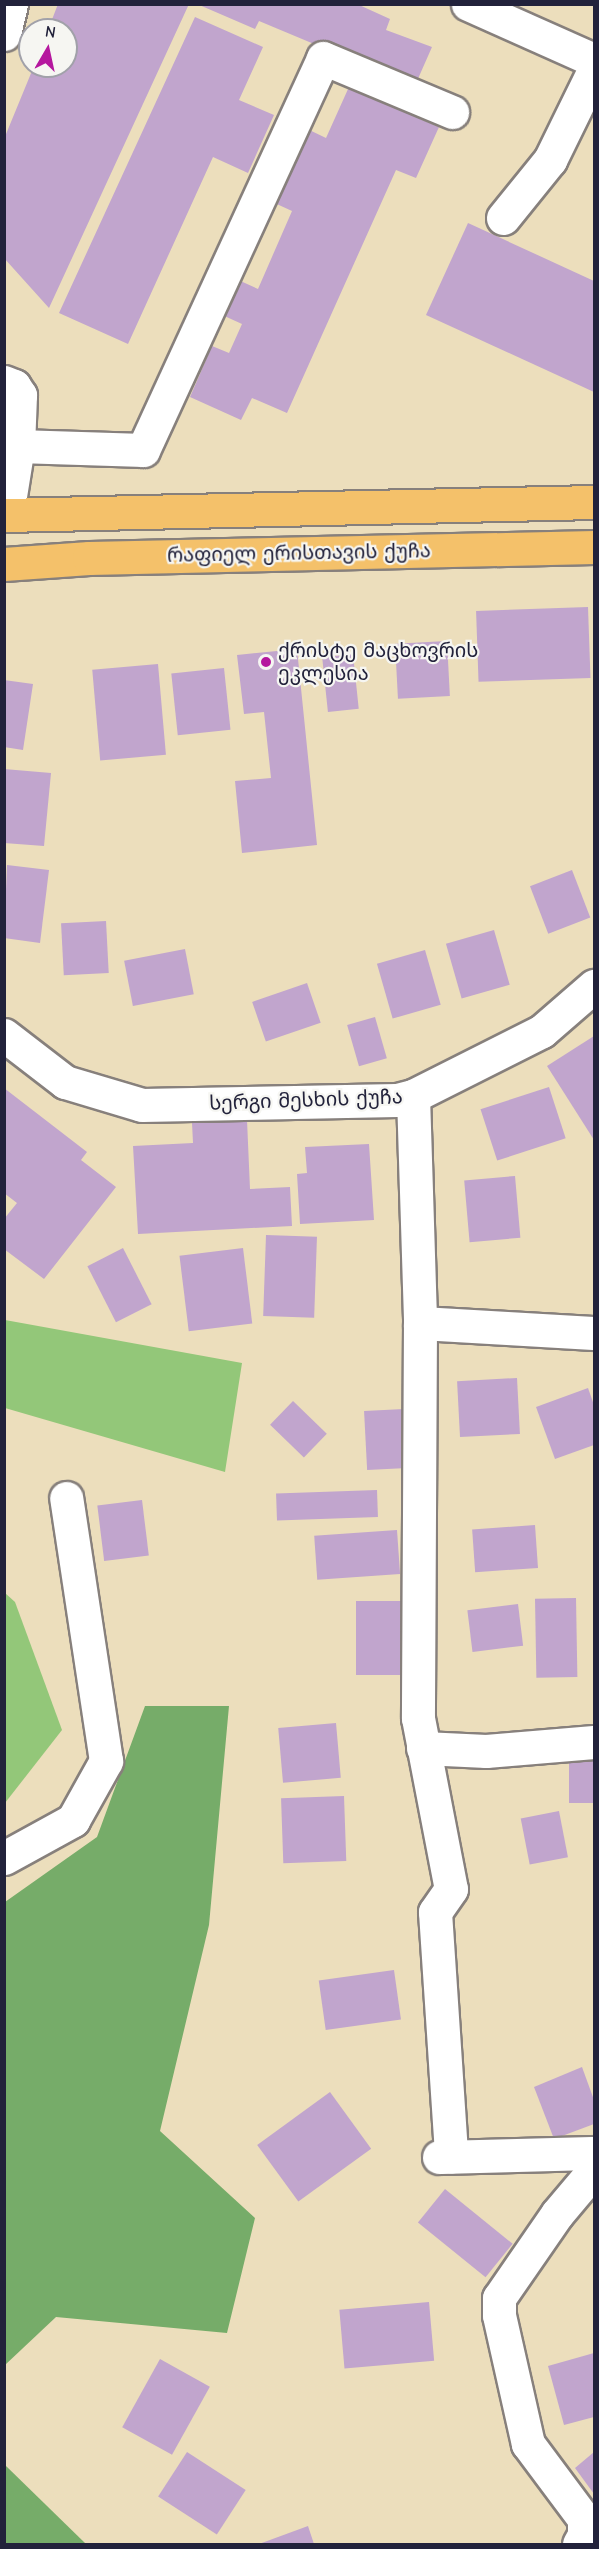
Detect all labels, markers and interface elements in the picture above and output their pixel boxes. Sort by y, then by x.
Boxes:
north arrow [18,18,78,78]
text: N [44,22,57,42]
street label: რაფიელ ერისთავის ქუჩა [167,539,431,567]
place label: ქრისტე მაცხოვრის ეკლესია [278,638,478,685]
marker: ქრისტე მაცხოვრის ეკლესია [259,655,273,669]
street label: სერგი მესხის ქუჩა [209,1085,403,1115]

